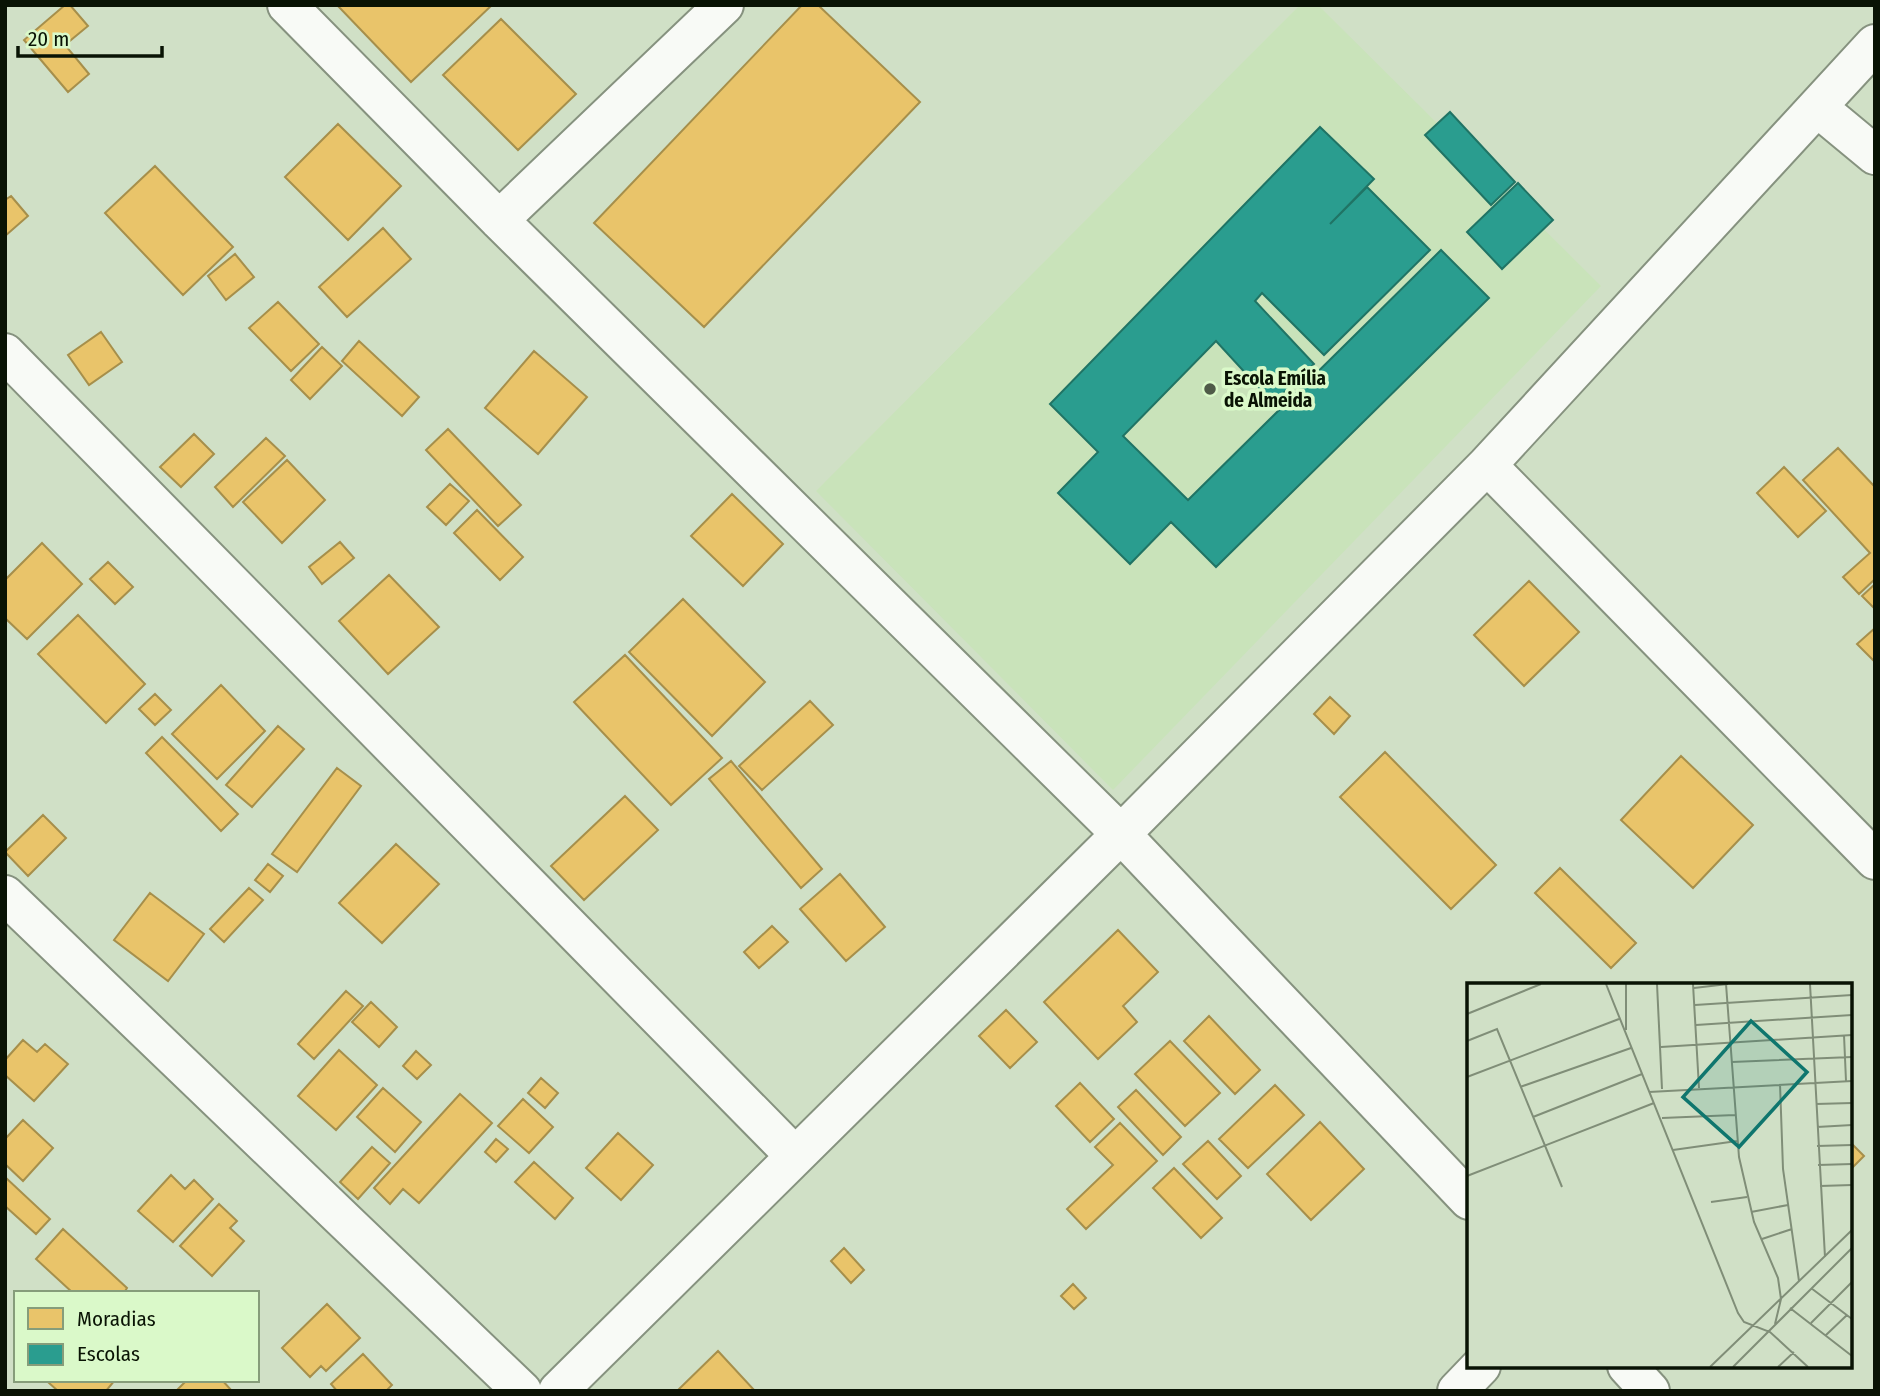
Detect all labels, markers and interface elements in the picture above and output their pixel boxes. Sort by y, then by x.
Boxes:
scale bar [18,14,161,58]
text: 20 m [28,26,69,52]
place label: Escola Emília de Almeida [1224,367,1326,412]
marker: Escola Emília de Almeida [1202,381,1218,397]
inset map [1467,983,1852,1368]
legend [14,1291,259,1382]
text: Moradias [77,1306,156,1332]
text: Escolas [77,1341,140,1367]

